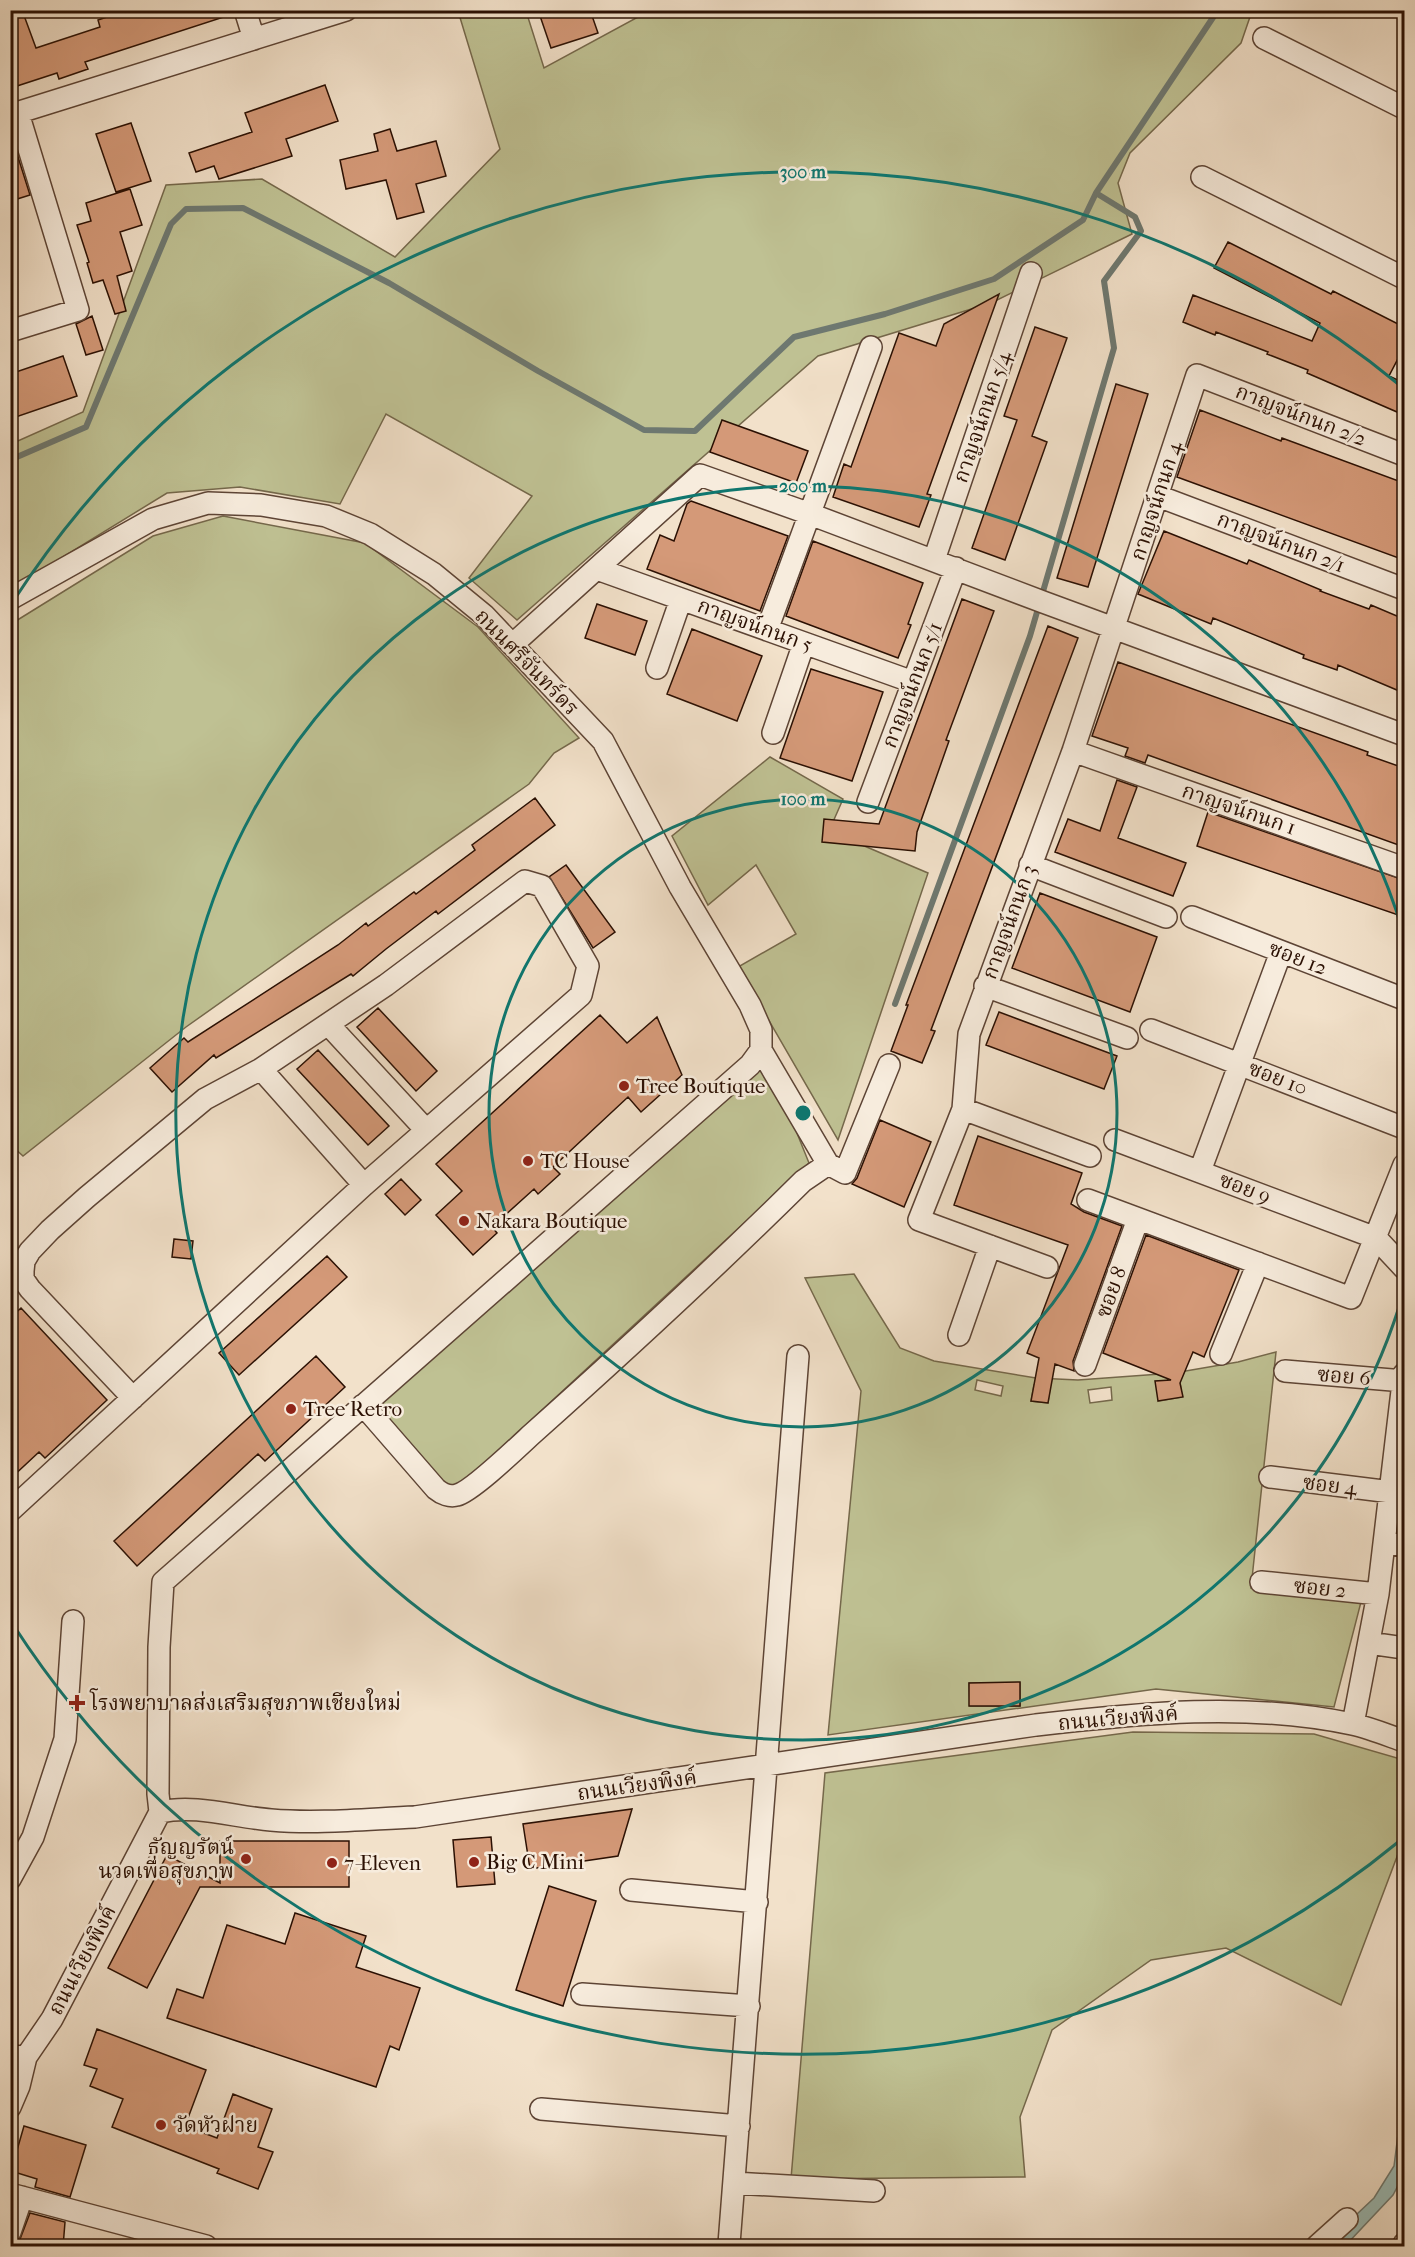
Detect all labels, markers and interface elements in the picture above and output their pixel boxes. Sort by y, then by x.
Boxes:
text: 300 m [780,162,827,183]
street label: กาญจน์กนก 5/4 [947,347,1016,486]
street label: กาญจน์กนก 2/2 [1232,378,1370,451]
street label: กาญจน์กนก 4 [1125,438,1187,564]
text: 200 m [779,476,828,497]
street label: กาญจน์กนก 2/1 [1214,506,1349,577]
street label: กาญจน์กนก 5 [694,592,816,657]
street label: ถนนศรีจันทร์ดร [470,603,584,720]
street label: กาญจน์กนก 5/1 [876,618,947,751]
street label: กาญจน์กนก 1 [1179,777,1299,840]
text: 100 m [780,789,827,810]
street label: กาญจน์กนก 3 [976,861,1041,982]
street label: ซอย 12 [1266,936,1331,980]
street label: ซอย 10 [1245,1056,1311,1100]
place label: Tree Boutique [636,1074,765,1098]
marker: Tree Boutique [617,1079,631,1093]
centre of rings [793,1103,813,1123]
place label: TC House [540,1149,630,1173]
marker: TC House [521,1154,535,1168]
street label: ซอย 9 [1216,1167,1274,1209]
place label: Nakara Boutique [476,1209,627,1233]
marker: Nakara Boutique [457,1214,471,1228]
street label: ซอย 8 [1091,1263,1131,1321]
street label: ซอย 6 [1316,1362,1372,1390]
place label: Tree Retro [303,1397,402,1421]
marker: Tree Retro [284,1402,298,1416]
street label: ซอย 4 [1302,1470,1359,1500]
street label: ซอย 2 [1292,1573,1348,1603]
place label: โรงพยาบาลส่งเสริมสุขภาพเชียงใหม่ [89,1688,401,1717]
marker: โรงพยาบาลส่งเสริมสุขภาพเชียงใหม่ [68,1694,86,1712]
street label: ถนนเวียงพิงค์ [1057,1700,1179,1735]
street label: ถนนเวียงพิงค์ [576,1764,698,1805]
place label: ธัญญรัตน์ นวดเพื่อสุขภาพ [98,1834,234,1885]
place label: Big C Mini [486,1850,584,1874]
place label: 7-Eleven [344,1851,421,1875]
marker: ธัญญรัตน์ นวดเพื่อสุขภาพ [239,1852,253,1866]
marker: Big C Mini [467,1855,481,1869]
marker: 7-Eleven [325,1856,339,1870]
street label: ถนนเวียงพิงค์ [42,1901,121,2019]
place label: วัดหัวฝาย [173,2113,258,2137]
marker: วัดหัวฝาย [154,2118,168,2132]

